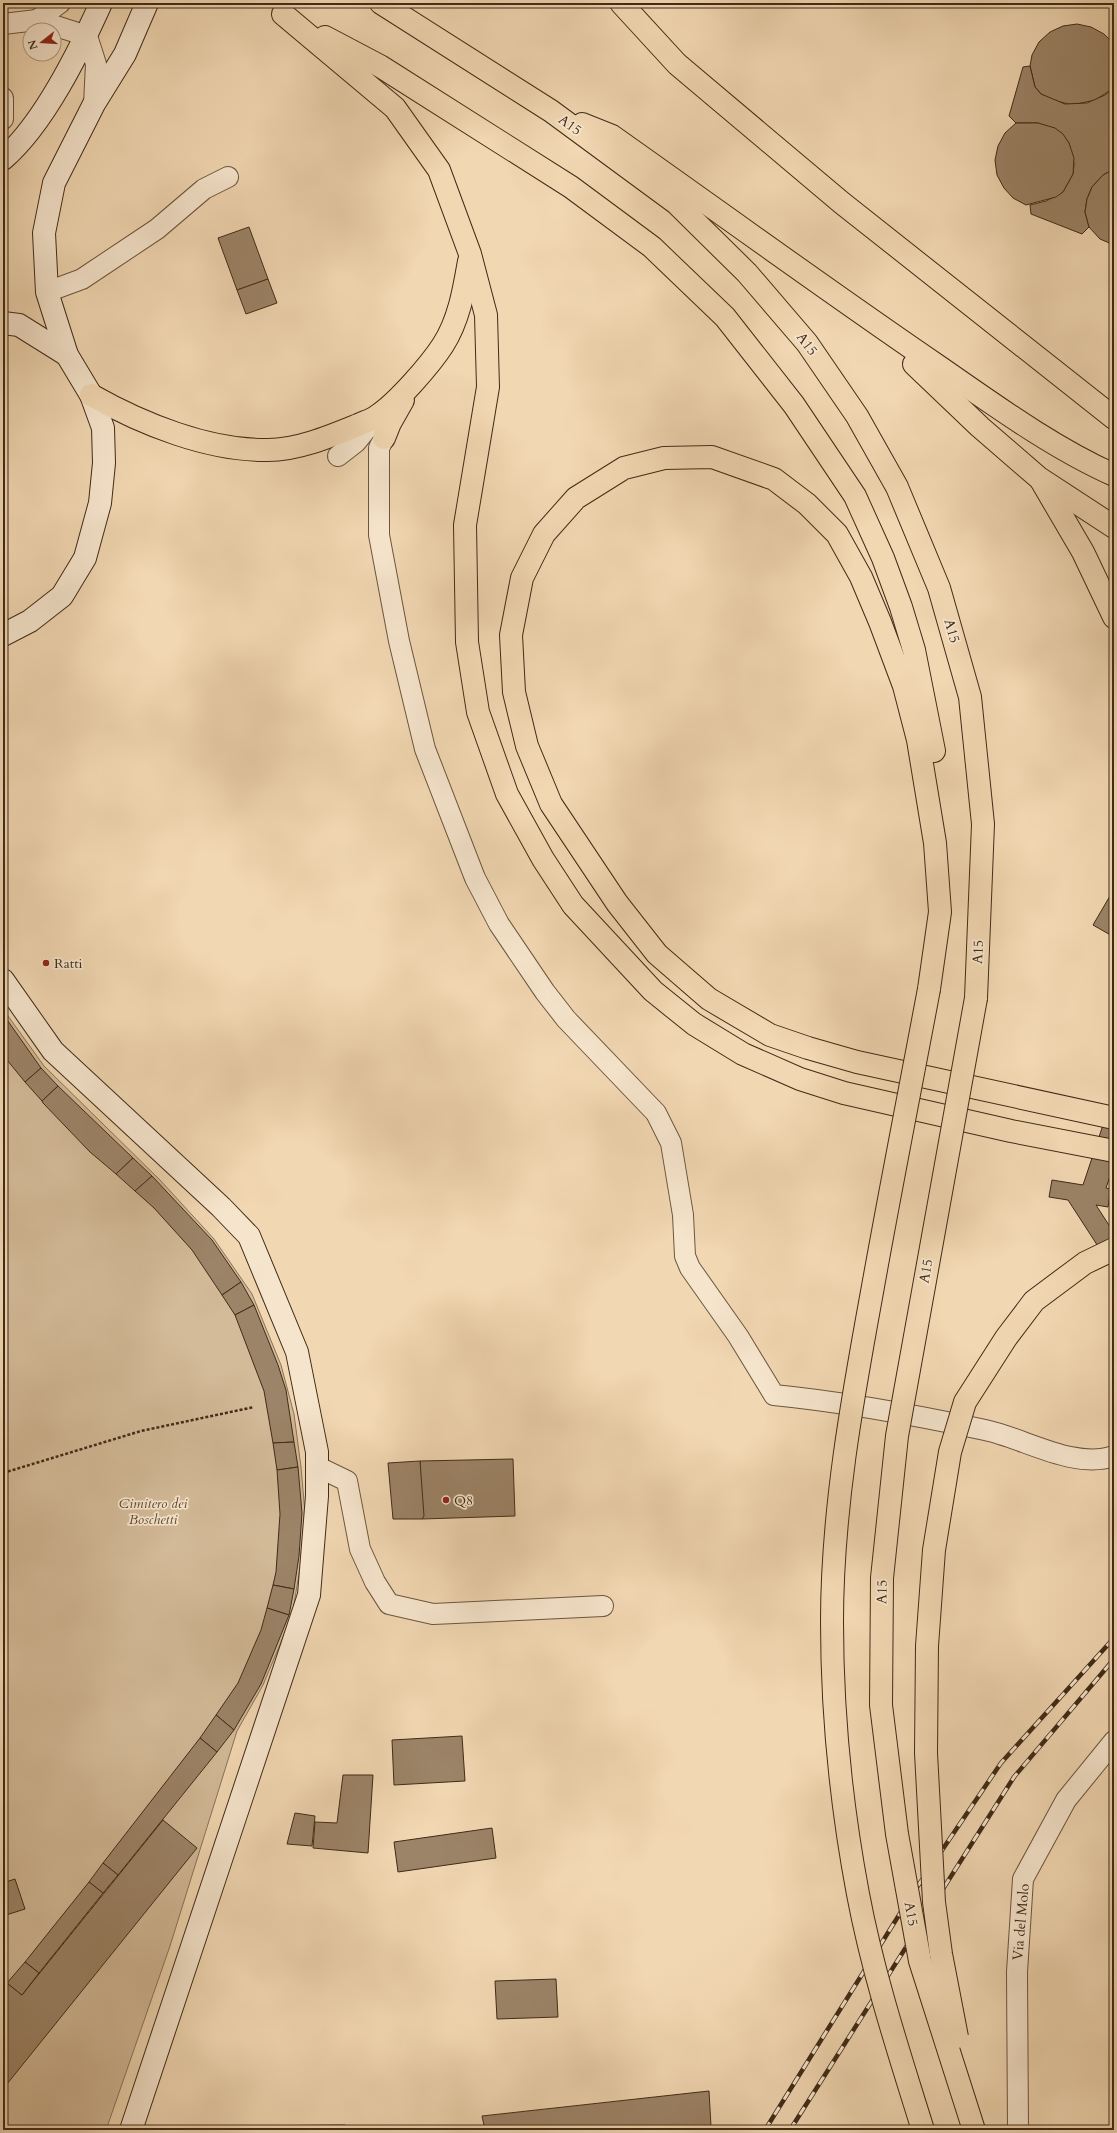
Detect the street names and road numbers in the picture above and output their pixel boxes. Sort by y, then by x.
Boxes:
street label: A15 [555,110,585,140]
street label: A15 [792,329,822,359]
street label: A15 [940,617,964,645]
street label: A15 [968,940,988,964]
street label: A15 [915,1257,937,1285]
street label: A15 [872,1580,892,1604]
street label: Via del Molo [1008,1882,1034,1961]
street label: A15 [900,1900,922,1928]

